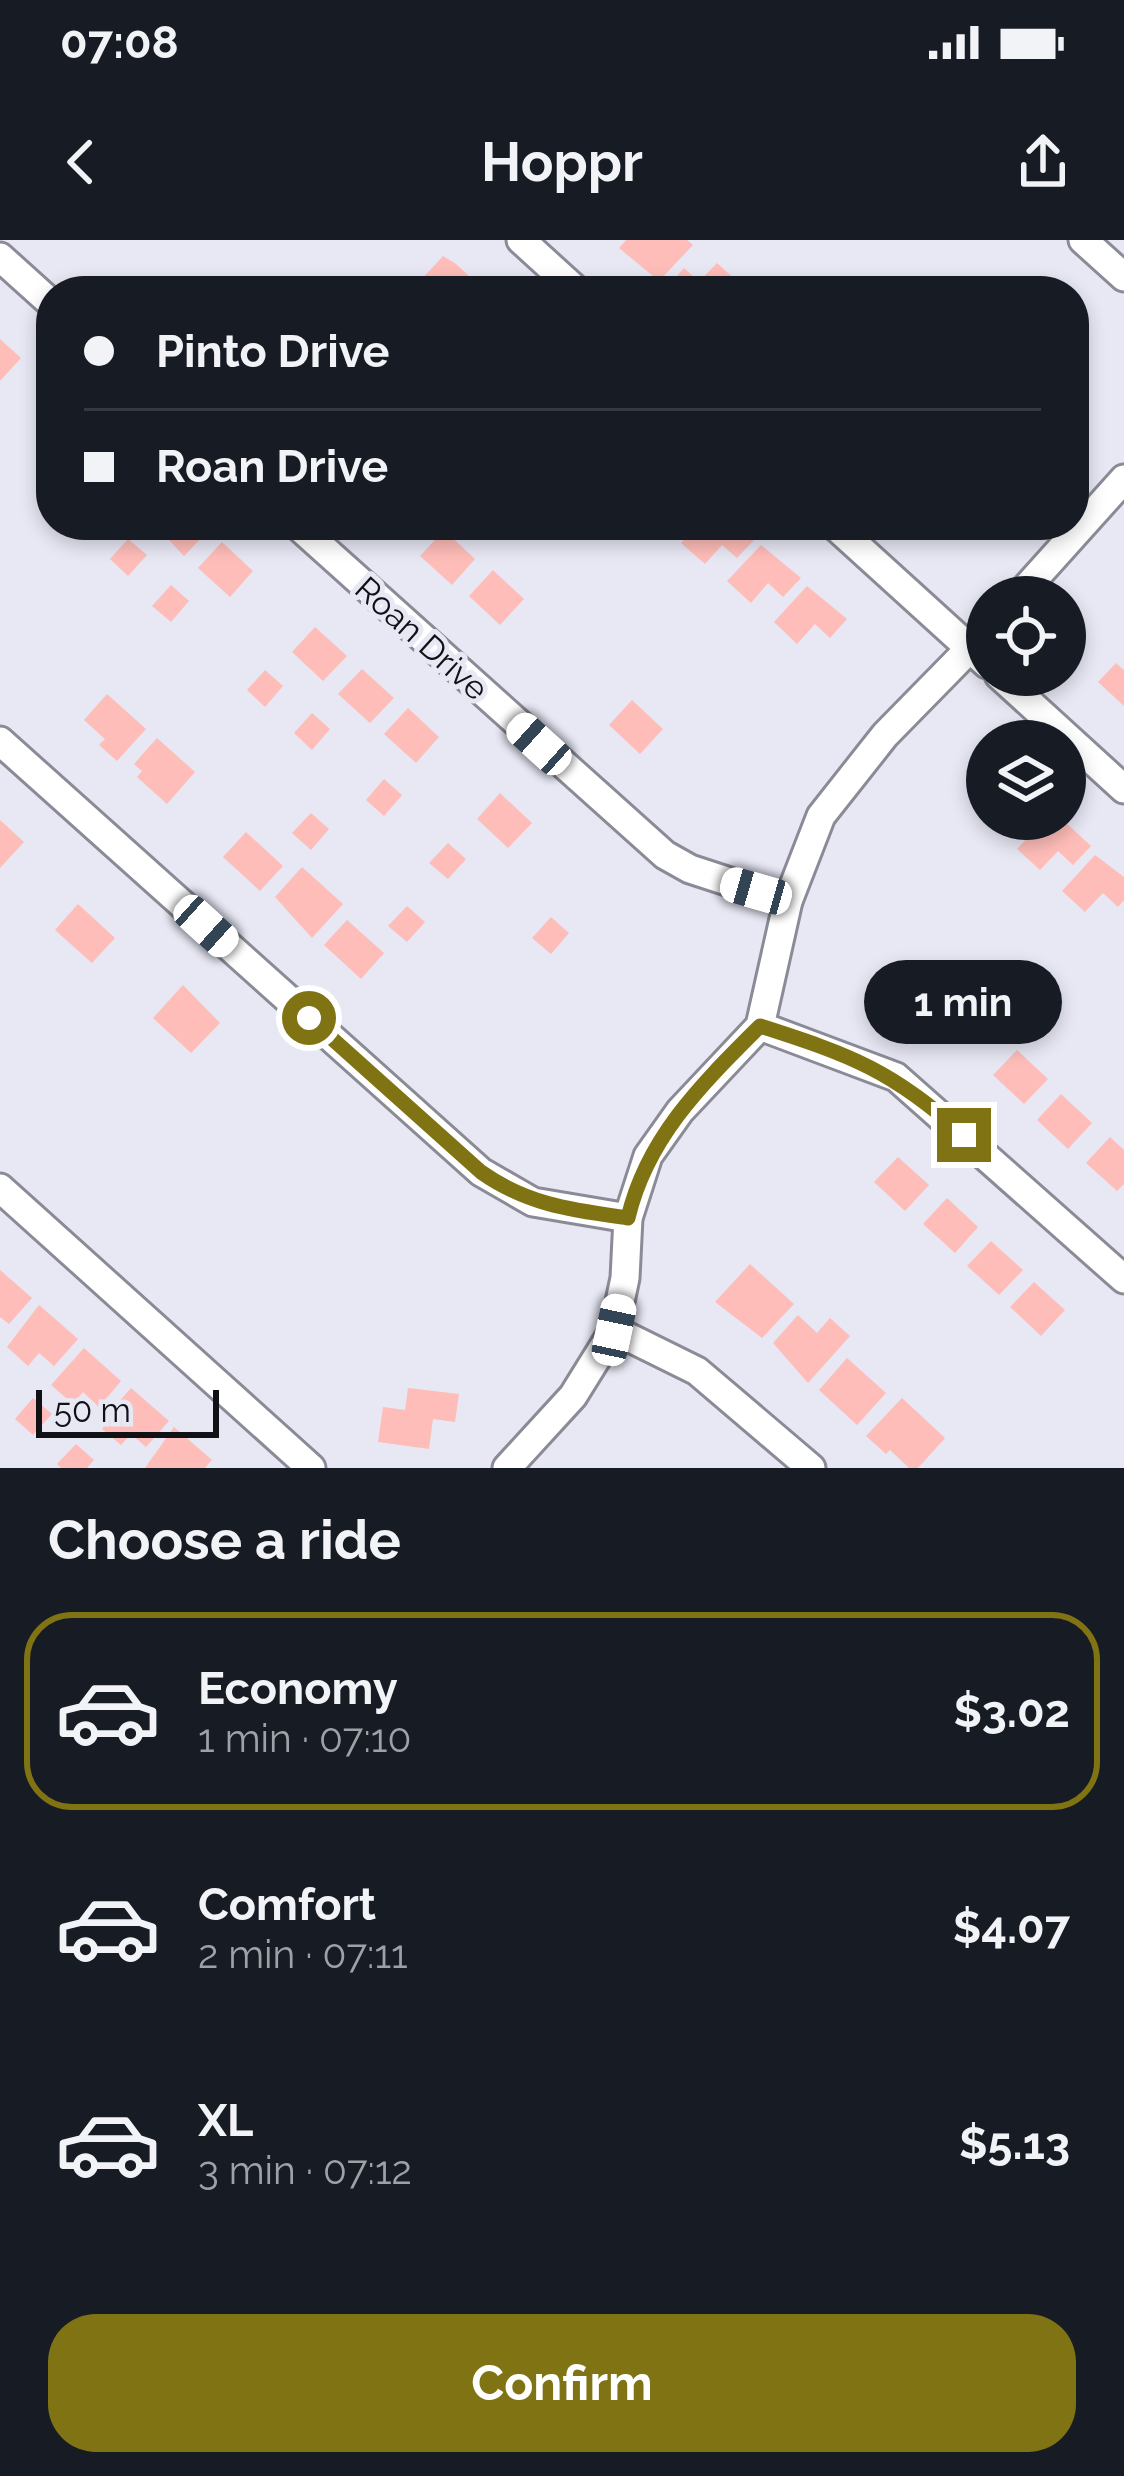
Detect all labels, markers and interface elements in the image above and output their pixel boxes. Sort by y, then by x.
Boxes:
text: 07:08 [60,16,179,69]
icon: back [48,129,114,195]
icon: share [1010,129,1076,195]
text: Hoppr [481,130,643,194]
text: Pinto Drive [156,325,390,378]
text: Roan Drive [156,440,388,493]
street label: Roan Drive [347,569,496,708]
map controls [966,576,1086,840]
button: locate [966,576,1086,696]
car [500,707,578,781]
button: layers [966,720,1086,840]
car [716,864,796,918]
car [167,889,245,963]
callout: 1 min [865,961,1063,1045]
text: 1 min [914,979,1012,1025]
route start [282,991,336,1045]
route end [937,1108,991,1162]
car [589,1291,639,1369]
scale bar [36,1384,219,1437]
text: 50 m [54,1391,131,1430]
text: Choose a ride [48,1508,401,1572]
icon: car [54,1657,162,1765]
text: Economy [198,1662,398,1715]
text: $3.02 [953,1685,1070,1738]
text: 1 min · 07:10 [198,1715,411,1761]
icon: car [54,1873,162,1981]
text: Comfort [198,1878,376,1931]
text: $4.07 [953,1901,1070,1954]
text: 2 min · 07:11 [198,1931,408,1977]
icon: car [54,2089,162,2197]
text: XL [198,2094,253,2147]
text: $5.13 [959,2117,1070,2170]
text: 3 min · 07:12 [198,2147,412,2193]
button: Confirm [48,2314,1076,2452]

